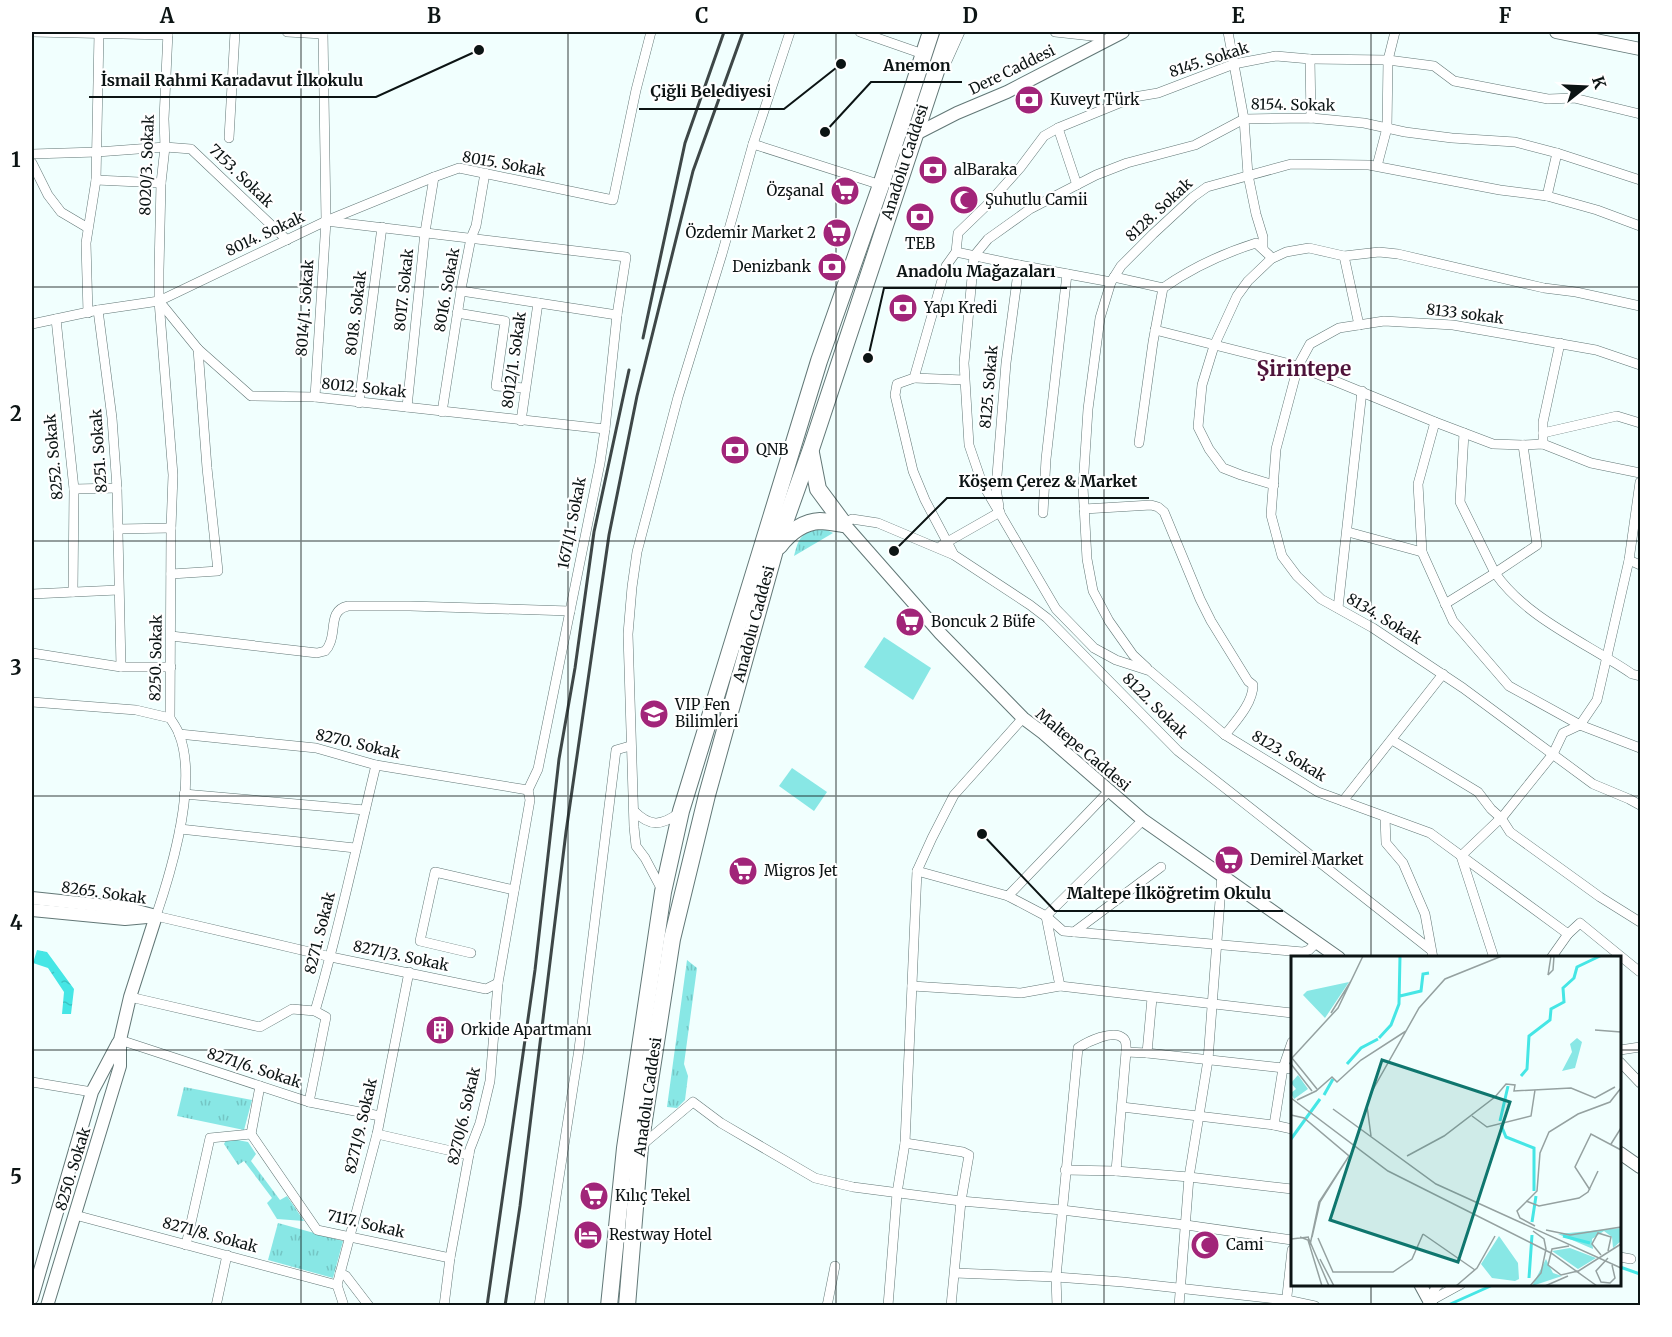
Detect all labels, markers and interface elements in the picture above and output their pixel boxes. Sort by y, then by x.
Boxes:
text: A [159,3,175,28]
text: B [427,3,441,28]
text: C [695,3,709,28]
text: D [962,3,978,28]
text: E [1231,3,1245,28]
text: F [1499,3,1512,28]
street label: 8145. Sokak [1167,38,1251,81]
street label: Dere Caddesi [966,40,1058,99]
callout: Anemon [871,48,962,82]
text: Anemon [882,55,951,75]
north arrow [1555,57,1615,117]
callout: İsmail Rahmi Karadavut İlkokulu [89,63,376,97]
text: İsmail Rahmi Karadavut İlkokulu [101,70,363,90]
text: K [1588,74,1611,91]
callout: Çiğli Belediyesi [639,75,784,109]
text: Çiğli Belediyesi [651,81,772,101]
bank icon: Kuveyt Türk [1013,84,1045,116]
place label: Kuveyt Türk [1050,90,1140,109]
street label: 8154. Sokak [1251,94,1336,115]
street label: Anadolu Caddesi [877,102,932,223]
street label: 8020/3. Sokak [135,114,158,216]
street label: 7153. Sokak [205,140,278,212]
text: 1 [11,147,21,172]
street label: 8015. Sokak [461,147,548,180]
bank icon: alBaraka [917,154,949,186]
place label: alBaraka [954,160,1017,179]
street label: 8128. Sokak [1121,173,1196,245]
supermarket icon: Özşanal [829,175,861,207]
place label: Özşanal [767,180,824,200]
mosque icon: Şuhutlu Camii [948,184,980,216]
place label: Şuhutlu Camii [985,190,1088,209]
bank icon: TEB [904,201,936,233]
street label: 8014. Sokak [222,207,308,260]
supermarket icon: Özdemir Market 2 [821,217,853,249]
place label: Özdemir Market 2 [685,222,816,242]
place label: TEB [905,234,935,253]
street label: 8016. Sokak [430,246,463,333]
street label: 8017. Sokak [390,247,417,332]
bank icon: Denizbank [816,251,848,283]
callout: Anadolu Mağazaları [884,254,1067,288]
place label: Denizbank [732,257,811,276]
street label: 8014/1. Sokak [292,258,317,357]
text: Anadolu Mağazaları [896,261,1056,281]
street label: 8018. Sokak [341,269,370,356]
bank icon: Yapı Kredi [887,292,919,324]
place label: Yapı Kredi [923,298,997,317]
street label: 8133 sokak [1425,299,1505,328]
street label: 8012/1. Sokak [497,310,530,409]
street label: 8125. Sokak [975,344,1002,429]
district label: Şirintepe [1257,355,1351,382]
street label: 8012. Sokak [320,374,408,401]
text: 2 [10,401,22,426]
street label: 8251. Sokak [86,408,111,494]
street label: 8252. Sokak [40,413,67,501]
bank icon: QNB [719,434,751,466]
place label: QNB [756,440,788,459]
callout: Köşem Çerez & Market [947,464,1149,498]
text: Köşem Çerez & Market [959,471,1138,491]
street label: 1671/1. Sokak [553,475,590,570]
street label: Anadolu Caddesi [729,563,778,685]
street label: 8134. Sokak [1343,589,1426,649]
supermarket icon: Boncuk 2 Büfe [894,606,926,638]
place label: Boncuk 2 Büfe [931,612,1035,631]
street label: 8250. Sokak [145,614,166,701]
text: 3 [10,655,22,680]
street label: 8122. Sokak [1119,669,1192,743]
place label: VIP Fen Bilimleri [674,695,738,731]
school or university icon: VIP Fen Bilimleri [638,698,670,730]
street label: Maltepe Caddesi [1032,704,1135,795]
street label: 8270. Sokak [314,725,403,763]
street label: 8123. Sokak [1249,726,1330,785]
supermarket icon: Demirel Market [1213,844,1245,876]
place label: Demirel Market [1250,850,1364,869]
supermarket icon: Migros Jet [727,855,759,887]
place label: Migros Jet [764,861,838,880]
street label: 8265. Sokak [60,877,148,908]
callout: Maltepe İlköğretim Okulu [1055,877,1283,911]
text: Maltepe İlköğretim Okulu [1067,883,1271,903]
street label: 8271. Sokak [300,889,339,976]
text: 4 [10,910,23,935]
street label: 8271/3. Sokak [351,936,451,975]
inset map [1291,956,1621,1286]
building icon: Orkide Apartmanı [424,1014,456,1046]
place label: Orkide Apartmanı [461,1020,592,1039]
street label: Anadolu Caddesi [630,1036,665,1159]
street label: 8271/6. Sokak [205,1043,304,1092]
street label: 8270/6. Sokak [443,1065,484,1167]
street label: 8271/9. Sokak [340,1076,381,1175]
street label: 8250. Sokak [51,1124,94,1213]
text: 5 [10,1164,22,1189]
supermarket icon: Kılıç Tekel [578,1180,610,1212]
place label: Kılıç Tekel [615,1186,691,1205]
street label: 7117. Sokak [325,1205,407,1242]
street label: 8271/8. Sokak [160,1213,260,1256]
hotel icon: Restway Hotel [572,1219,604,1251]
place label: Restway Hotel [609,1225,712,1244]
mosque icon: Cami [1189,1229,1221,1261]
place label: Cami [1226,1235,1264,1254]

